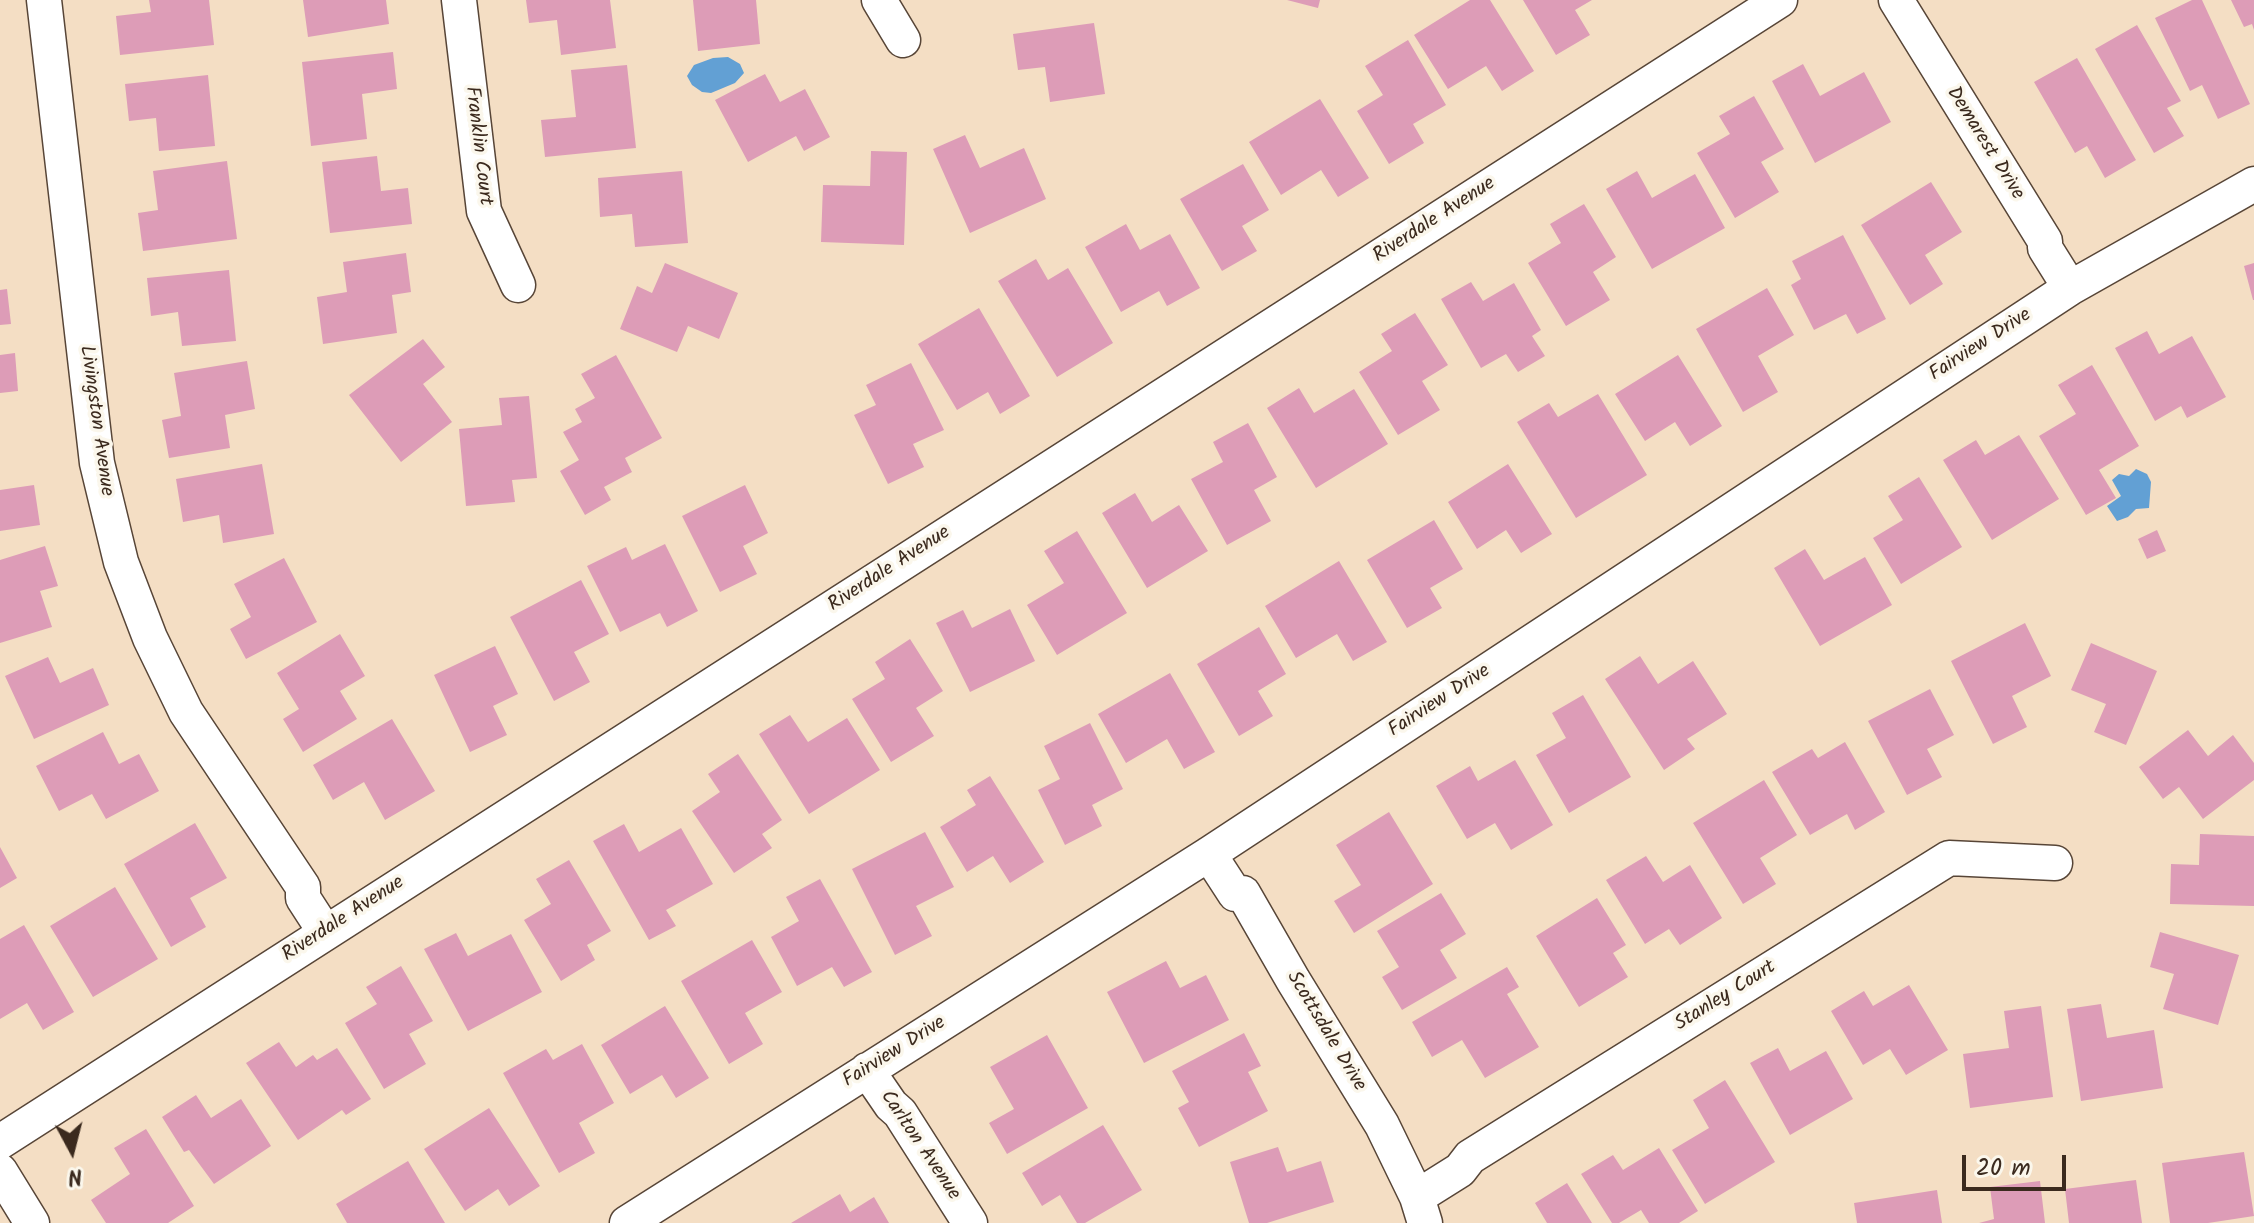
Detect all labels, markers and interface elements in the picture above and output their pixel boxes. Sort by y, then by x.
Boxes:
street label: Demarest Drive [1940,83,2028,205]
street label: Franklin Court [458,85,496,207]
street label: Riverdale Avenue [1369,173,1501,269]
street label: Fairview Drive [1926,304,2036,388]
street label: Livingston Avenue [73,344,117,498]
street label: Riverdale Avenue [824,522,956,618]
street label: Fairview Drive [1385,660,1495,744]
street label: Riverdale Avenue [278,872,410,968]
street label: Stanley Court [1671,956,1781,1038]
street label: Scottsdale Drive [1280,968,1370,1096]
street label: Fairview Drive [839,1012,951,1094]
street label: Carlton Avenue [873,1087,965,1205]
north arrow [32,1111,112,1191]
scale bar [1966,1139,2070,1189]
text: 20 m [1976,1149,2031,1188]
text: N [66,1157,84,1194]

